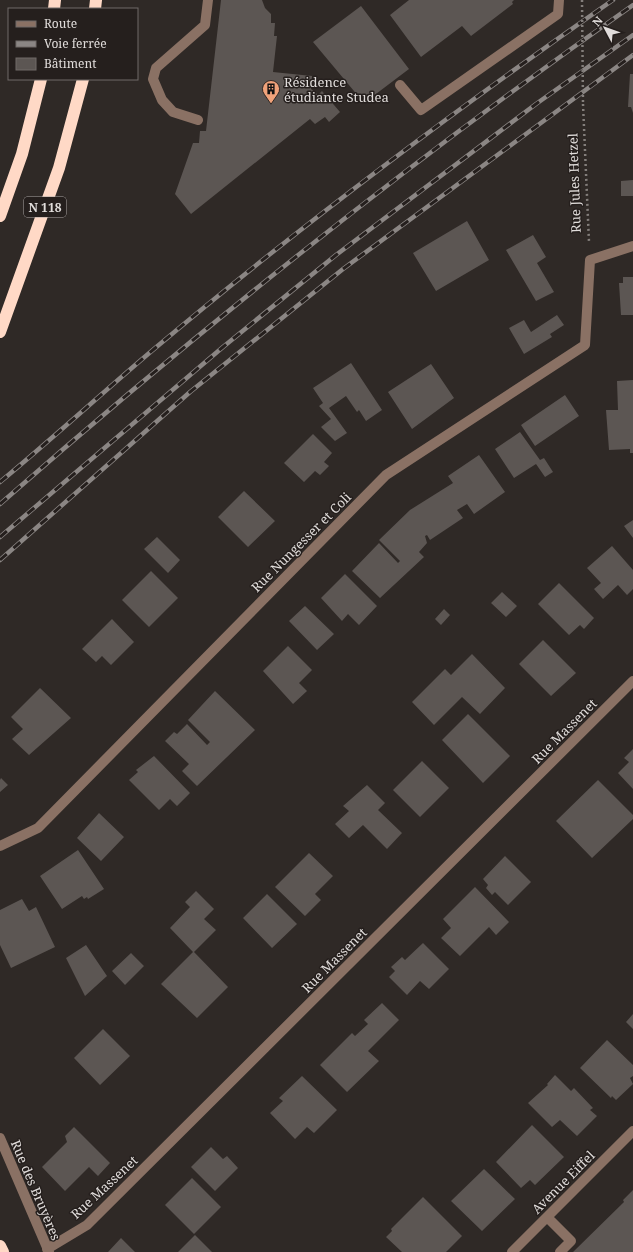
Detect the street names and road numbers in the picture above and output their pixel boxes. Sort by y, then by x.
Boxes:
street label: Rue Jules Hetzel [563,133,585,233]
road number: N 118 [24,197,66,217]
street label: Rue Nungesser et Coli [247,488,355,596]
street label: Rue Massenet [528,694,601,767]
street label: Rue Massenet [298,923,371,996]
street label: Rue des Bruyères [7,1137,65,1243]
street label: Avenue Eiffel [528,1147,598,1217]
street label: Rue Massenet [67,1151,142,1223]

